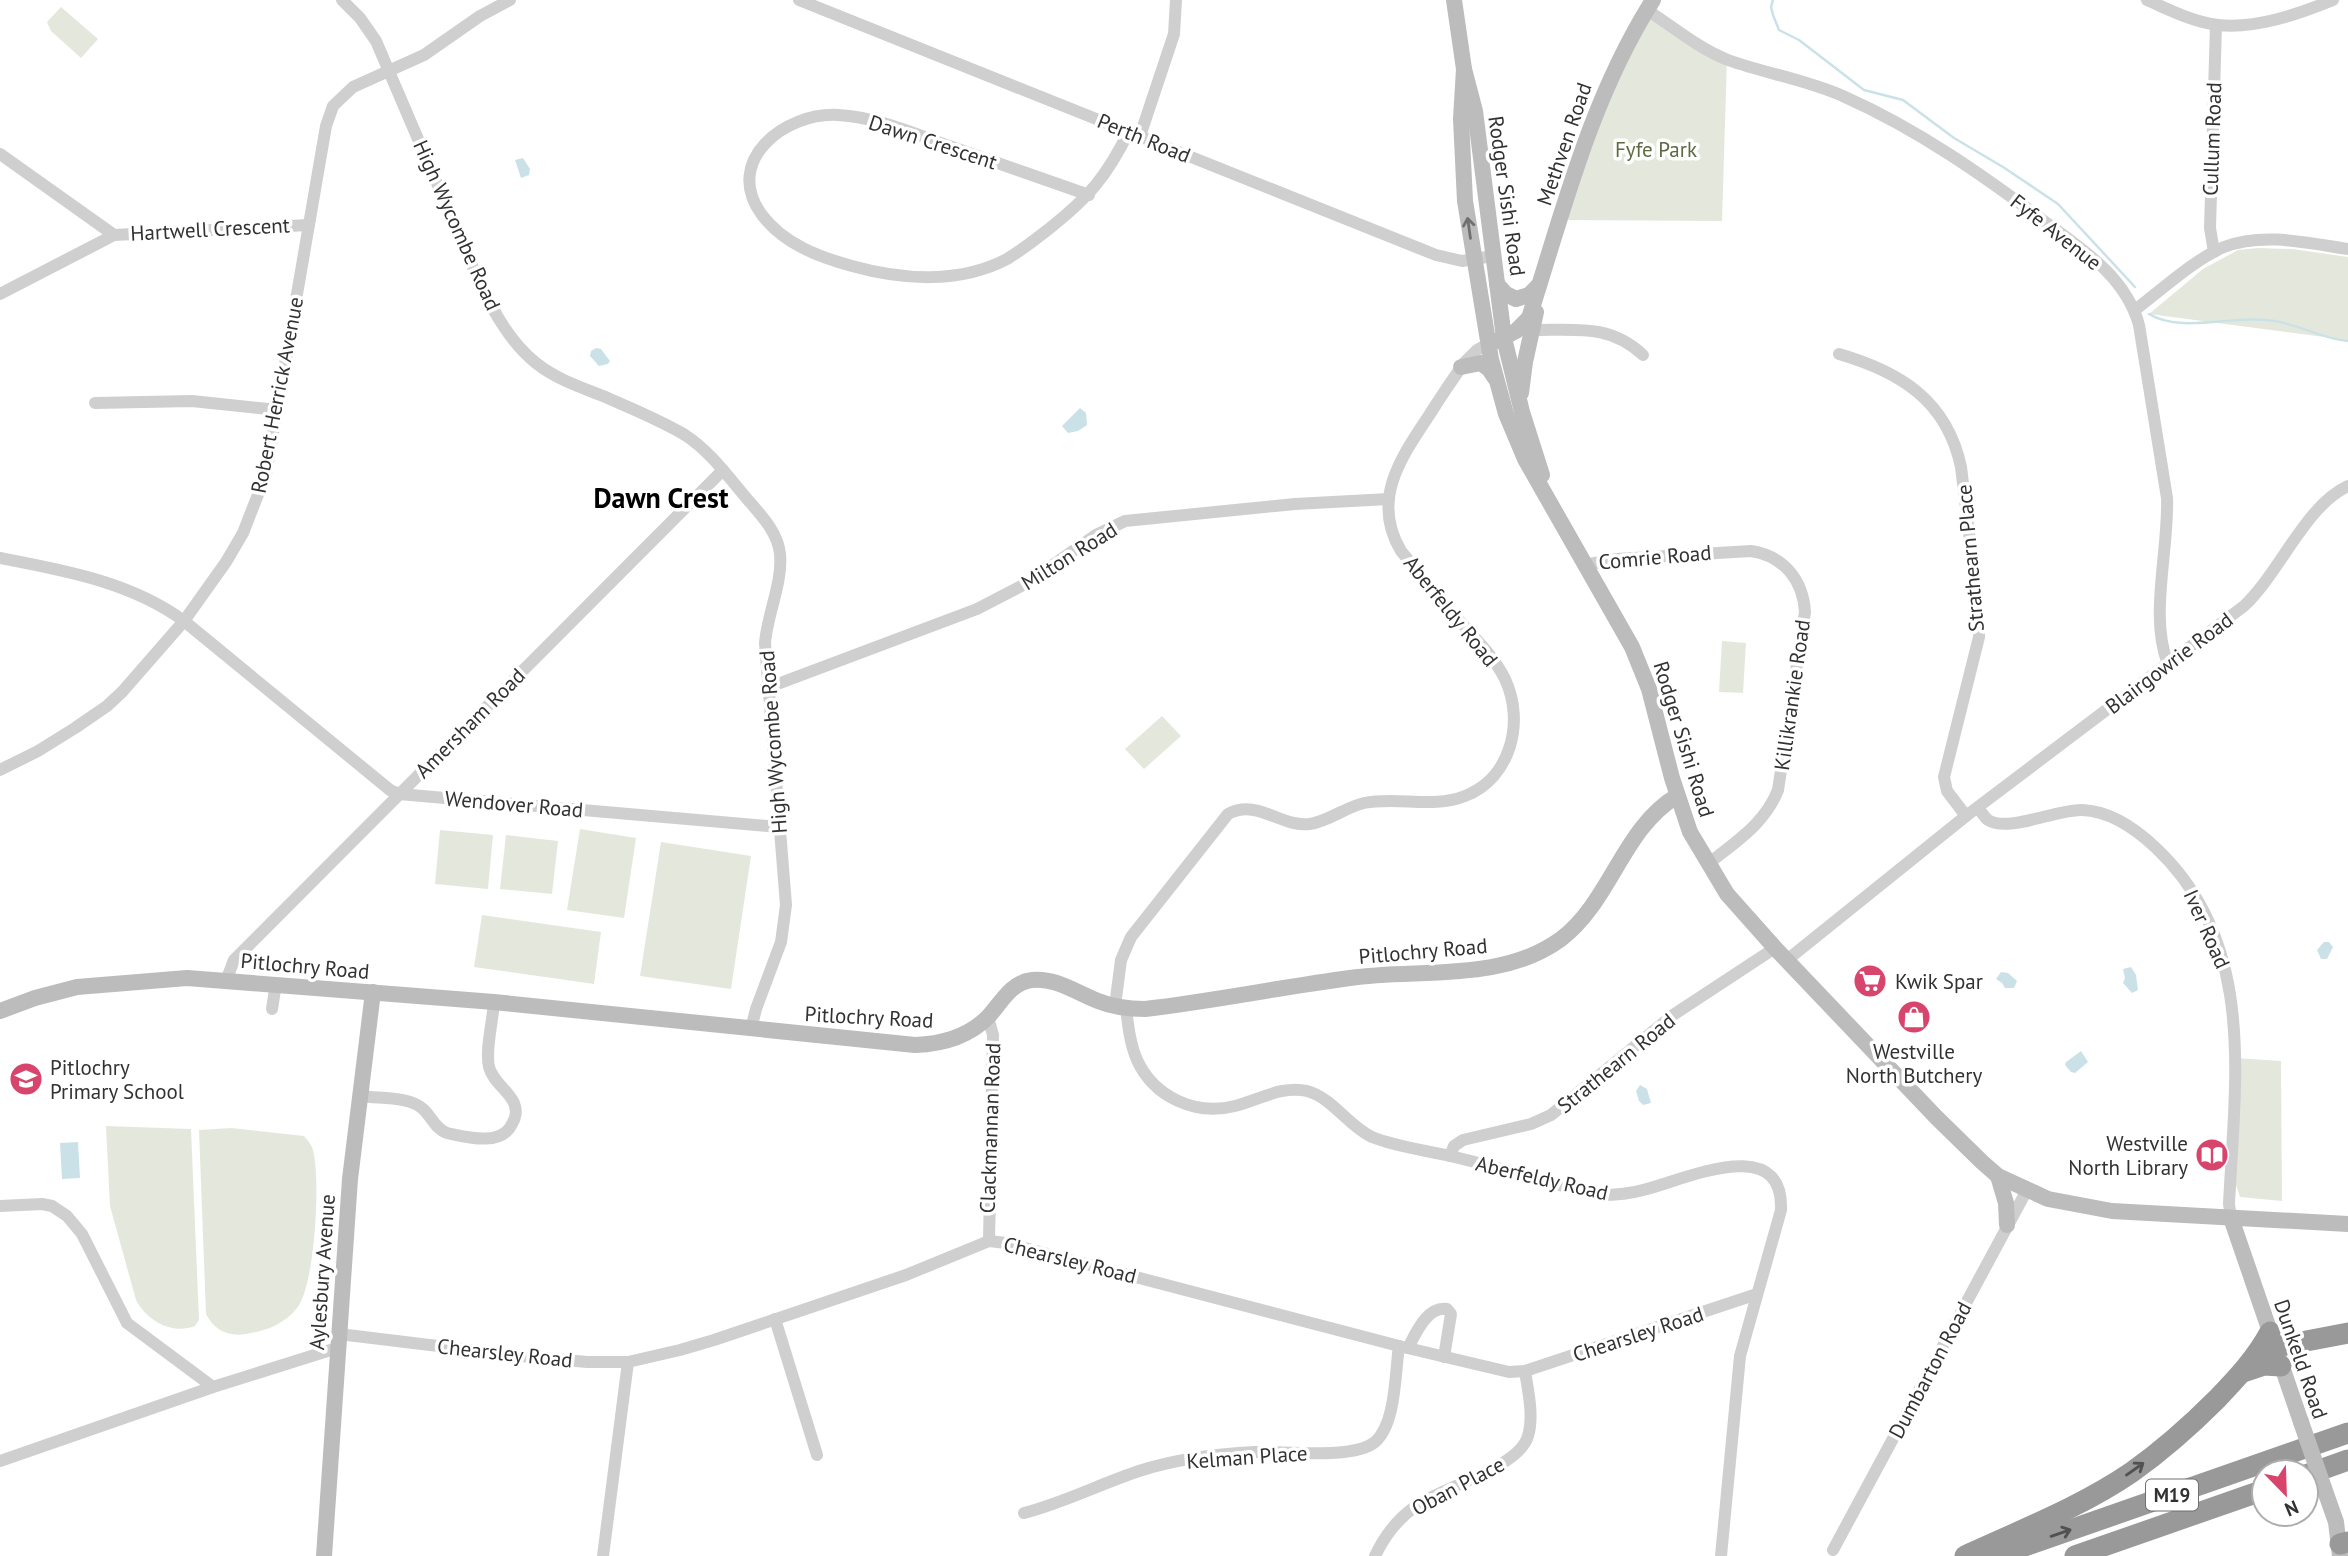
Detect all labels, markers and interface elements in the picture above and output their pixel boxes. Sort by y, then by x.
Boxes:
street label: Methven Road [1530,79,1598,209]
street label: Cullum Road [2197,82,2227,196]
street label: Perth Road [1093,107,1195,169]
street label: Dawn Crescent [865,109,1001,175]
street label: Rodger Sishi Road [1482,114,1532,278]
street label: High Wycombe Road [407,136,507,314]
park label: Fyfe Park [1615,136,1697,163]
street label: Fyfe Avenue [2005,188,2107,276]
street label: Hartwell Crescent [130,211,290,247]
one-way arrow [1463,217,1476,240]
street label: Robert Herrick Avenue [245,295,309,495]
district label: Dawn Crest [593,479,729,516]
street label: Strathearn Place [1950,483,1990,633]
street label: Milton Road [1016,516,1122,596]
street label: Comrie Road [1597,539,1713,575]
street label: Aberfeldy Road [1398,550,1504,672]
street label: Blairgowrie Road [2100,606,2238,720]
street label: Killikrankie Road [1768,618,1816,772]
street label: High Wycombe Road [753,649,793,835]
street label: Rodger Sishi Road [1647,658,1721,820]
street label: Amersham Road [409,662,531,784]
street label: Wendover Road [444,785,584,823]
street label: Iver Road [2178,885,2236,973]
street label: Pitlochry Road [1358,932,1488,970]
street label: Pitlochry Road [240,947,370,985]
supermarket icon: Kwik Spar [1851,962,1889,1000]
place label: Kwik Spar [1895,968,1983,995]
shop icon: Westville North Butchery [1895,998,1933,1036]
street label: Pitlochry Road [804,1000,934,1034]
street label: Strathearn Road [1551,1007,1681,1119]
place label: Westville North Butchery [1846,1038,1982,1089]
street label: Clackmannan Road [974,1042,1006,1214]
place label: Pitlochry Primary School [50,1054,184,1105]
school or university icon: Pitlochry Primary School [7,1060,45,1098]
place label: Westville North Library [2068,1130,2188,1181]
library icon: Westville North Library [2193,1136,2231,1174]
street label: Aberfeldy Road [1473,1150,1611,1206]
street label: Aylesbury Avenue [303,1193,341,1351]
street label: Chearsley Road [1001,1230,1139,1290]
street label: Dunkeld Road [2268,1296,2334,1422]
street label: Dumbarton Road [1883,1297,1977,1443]
street label: Chearsley Road [1569,1300,1707,1368]
street label: Chearsley Road [436,1332,574,1374]
street label: Kelman Place [1186,1439,1308,1475]
street label: Oban Place [1407,1450,1509,1522]
north arrow [2250,1458,2320,1528]
one-way arrow [2125,1462,2144,1476]
road number: M19 [2146,1480,2198,1511]
text: N [2281,1495,2302,1522]
one-way arrow [2049,1526,2071,1539]

